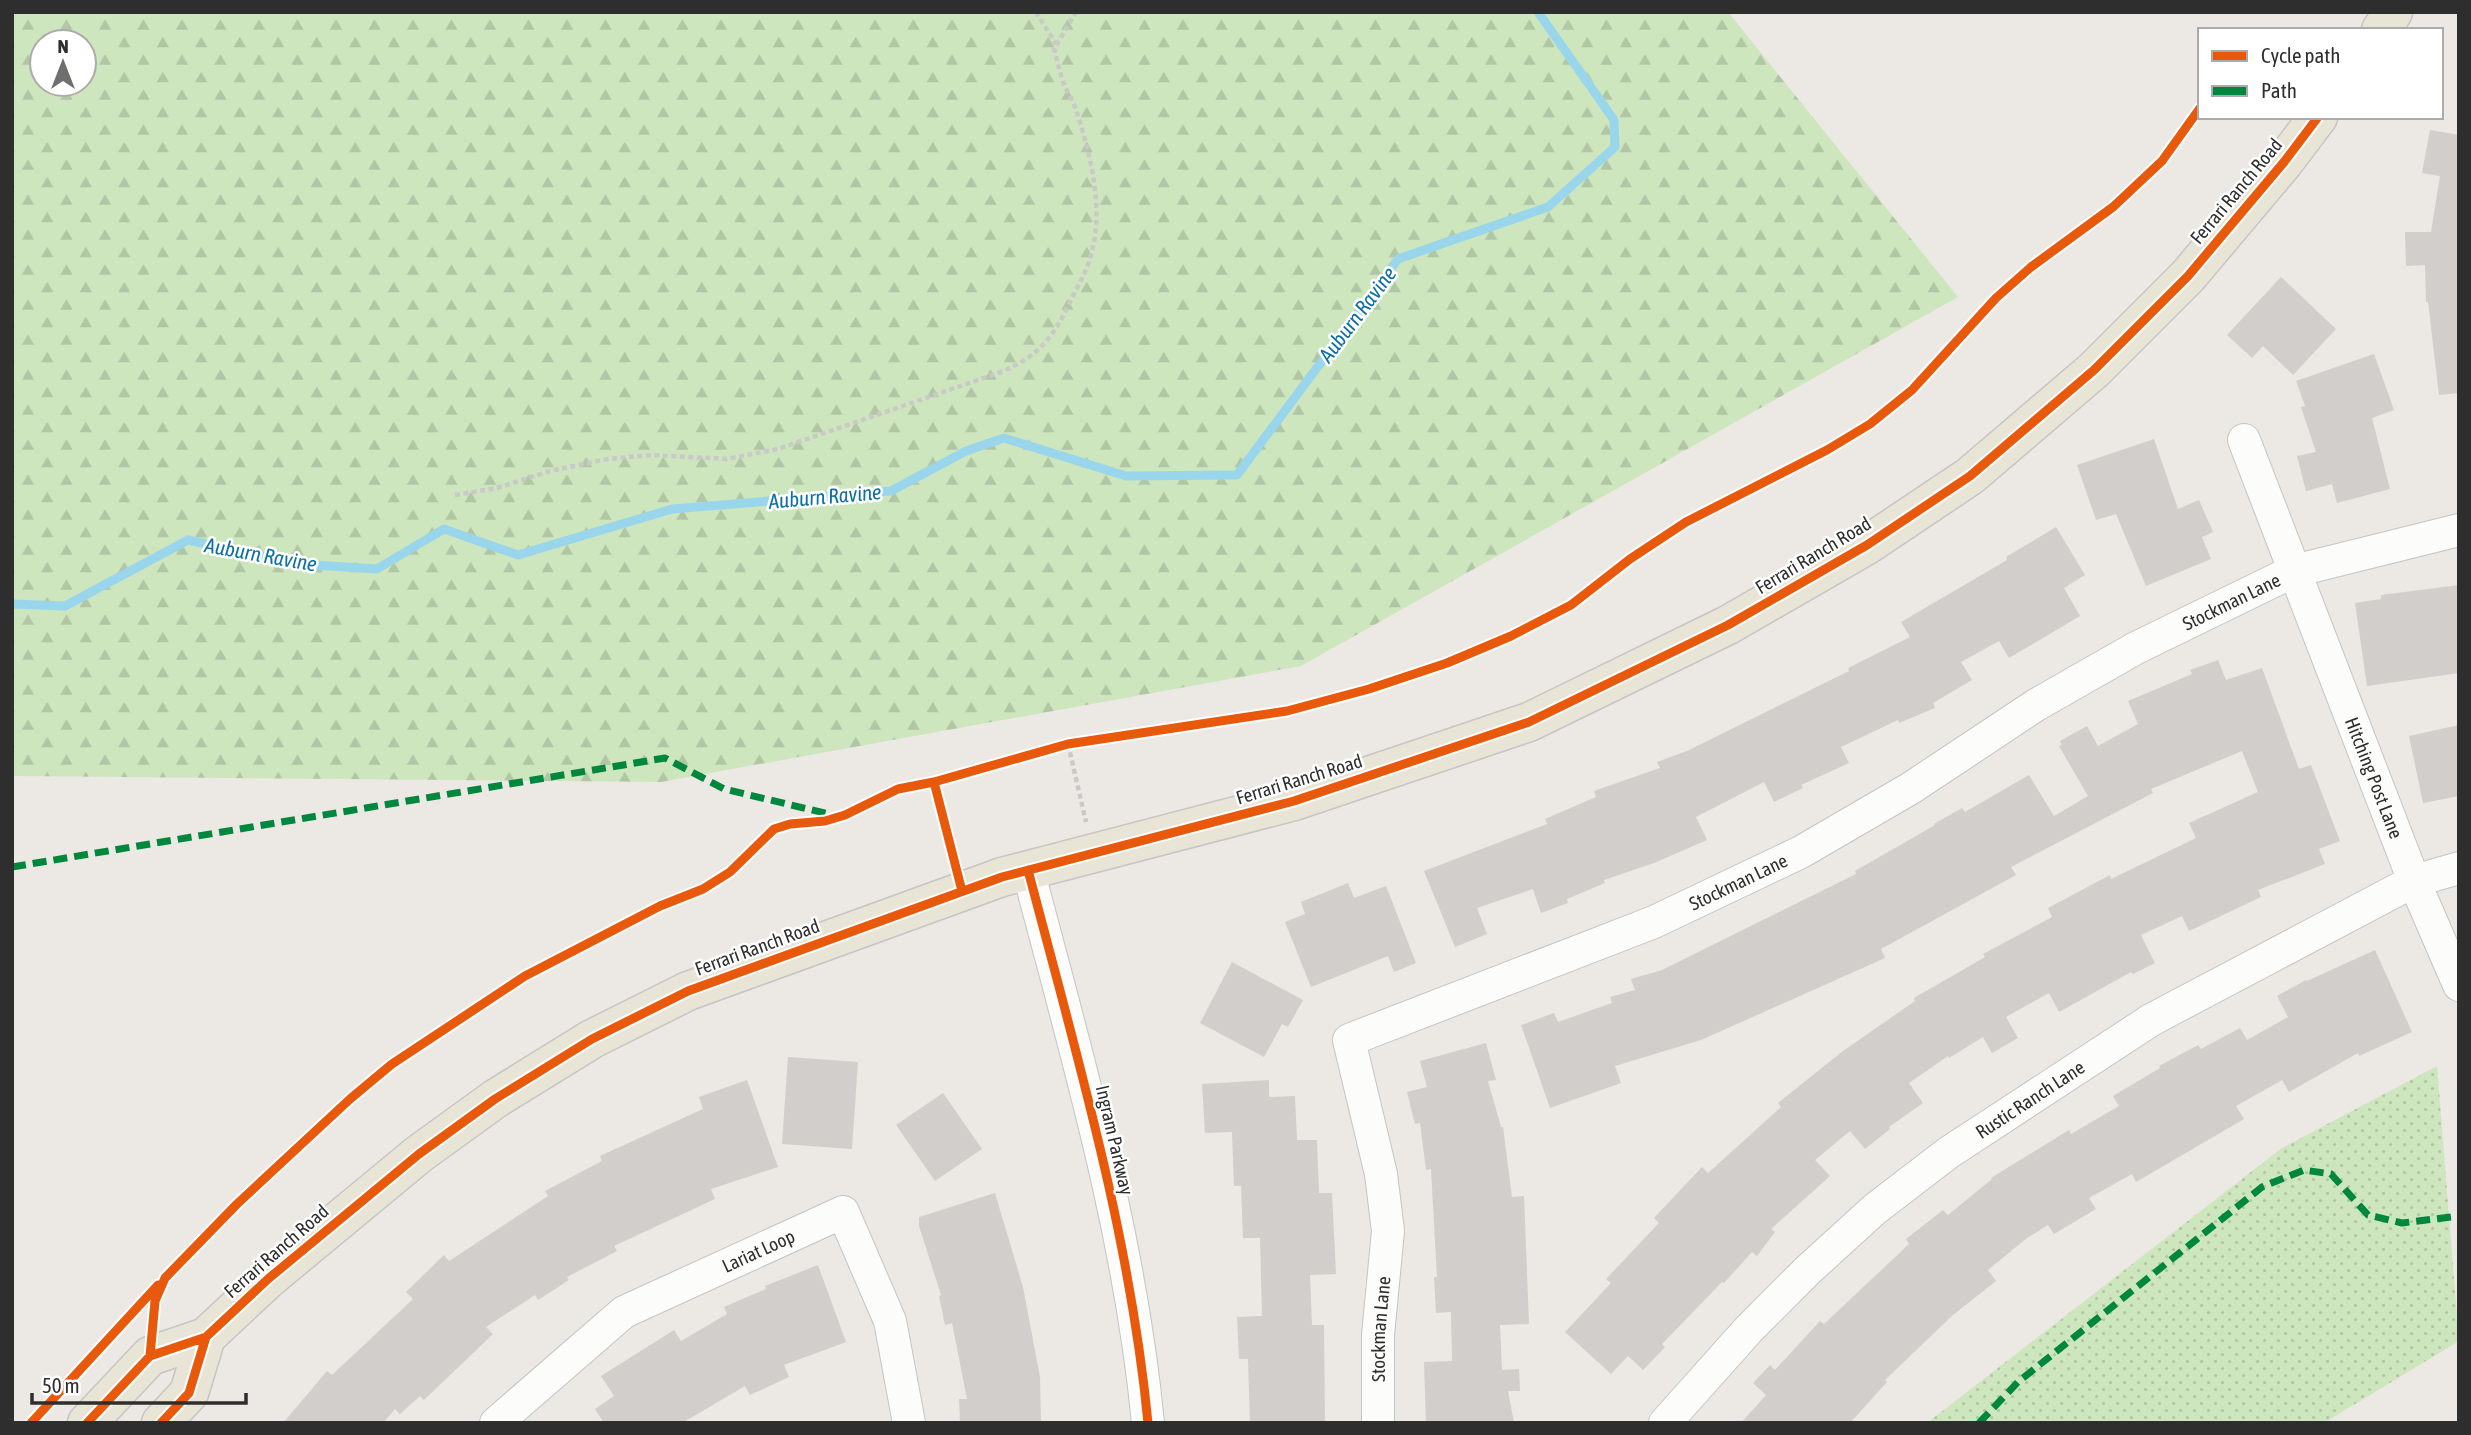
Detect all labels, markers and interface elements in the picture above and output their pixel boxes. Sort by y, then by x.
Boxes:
north arrow [28,28,98,98]
legend [2198,28,2443,119]
text: N [57,35,69,57]
text: Cycle path [2261,43,2340,67]
text: Path [2261,78,2297,102]
street label: Ferrari Ranch Road [2186,134,2286,248]
water label: Auburn Ravine [1313,262,1401,367]
water label: Auburn Ravine [767,479,882,513]
street label: Ferrari Ranch Road [1751,512,1875,598]
water label: Auburn Ravine [202,532,319,576]
street label: Stockman Lane [2179,568,2284,635]
street label: Hitching Post Lane [2341,714,2408,842]
street label: Ferrari Ranch Road [1233,749,1365,809]
street label: Stockman Lane [1686,849,1791,915]
street label: Ferrari Ranch Road [692,914,822,980]
street label: Rustic Ranch Lane [1971,1056,2088,1143]
street label: Ingram Parkway [1092,1083,1138,1197]
street label: Ferrari Ranch Road [219,1200,333,1302]
street label: Lariat Loop [718,1225,798,1277]
street label: Stockman Lane [1367,1275,1395,1382]
scale bar [32,1362,245,1406]
text: 50 m [42,1373,80,1397]

